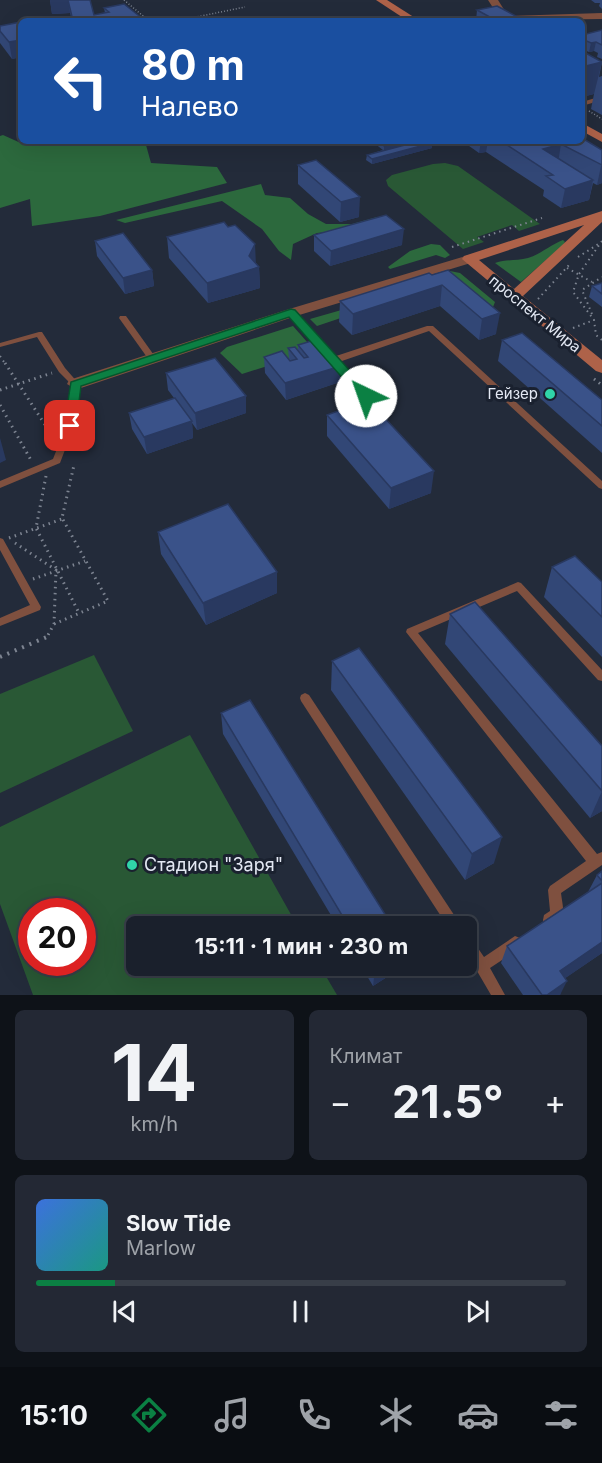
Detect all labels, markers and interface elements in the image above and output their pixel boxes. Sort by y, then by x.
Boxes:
text: 80 m [141,39,245,90]
icon: left [42,42,120,120]
text: Налево [141,90,239,123]
street label: проспект Мира [486,271,585,356]
position arrow [334,364,398,428]
place label: Гейзер [488,384,538,403]
marker: Гейзер [543,387,557,401]
pin [44,400,95,451]
icon: arrive [53,409,86,442]
place label: Стадион "Заря" [144,854,283,875]
marker: Стадион "Заря" [125,858,139,872]
speed limit sign: 20 [18,898,96,976]
text: 15:11 · 1 мин · 230 m [195,933,408,959]
text: 14 [111,1025,197,1120]
text: Климат [330,1044,402,1068]
text: 21.5° [392,1074,504,1129]
text: − [330,1082,351,1122]
text: + [544,1082,566,1122]
text: km/h [130,1112,178,1136]
text: Slow Tide [126,1210,231,1236]
text: Marlow [126,1236,196,1260]
icon: previous [108,1295,141,1328]
icon: pause [284,1295,317,1328]
icon: next [461,1295,494,1328]
icon: directions [128,1394,170,1436]
icon: music [211,1394,253,1436]
icon: phone [293,1394,335,1436]
icon: climate [375,1394,417,1436]
icon: car [457,1394,499,1436]
icon: filters [540,1394,582,1436]
text: 15:10 [20,1399,88,1432]

